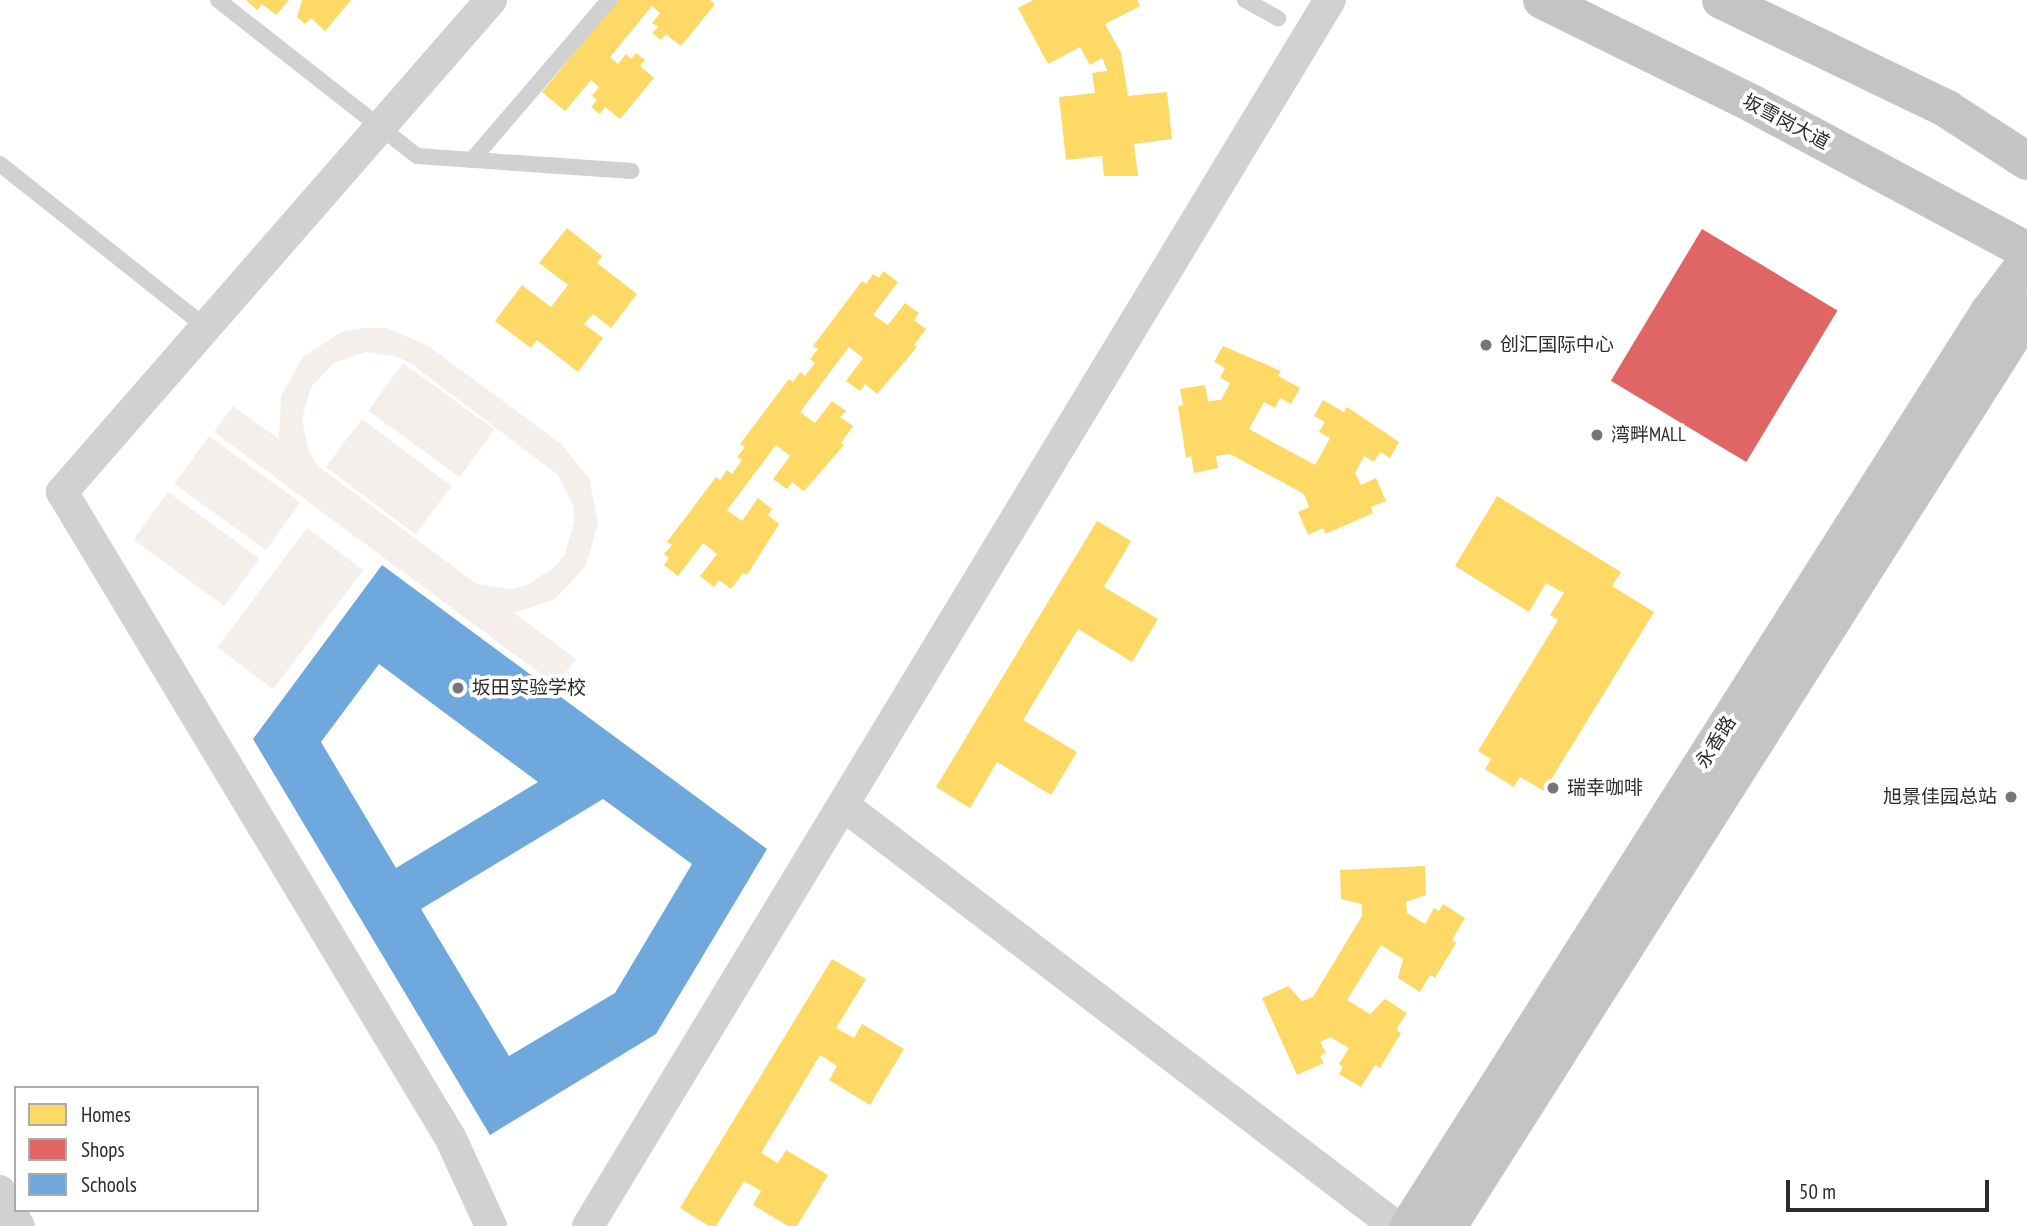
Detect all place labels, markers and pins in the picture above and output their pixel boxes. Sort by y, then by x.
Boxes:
place label: 创汇国际中心 [1500,334,1614,356]
marker: 创汇国际中心 [1478,337,1494,353]
place label: 湾畔MALL [1611,424,1686,446]
marker: 湾畔MALL [1589,427,1605,443]
place label: 坂田实验学校 [472,677,586,699]
marker: 坂田实验学校 [450,680,466,696]
place label: 瑞幸咖啡 [1567,777,1643,799]
marker: 瑞幸咖啡 [1545,780,1561,796]
place label: 旭景佳园总站 [1883,786,1997,808]
marker: 旭景佳园总站 [2003,789,2019,805]

